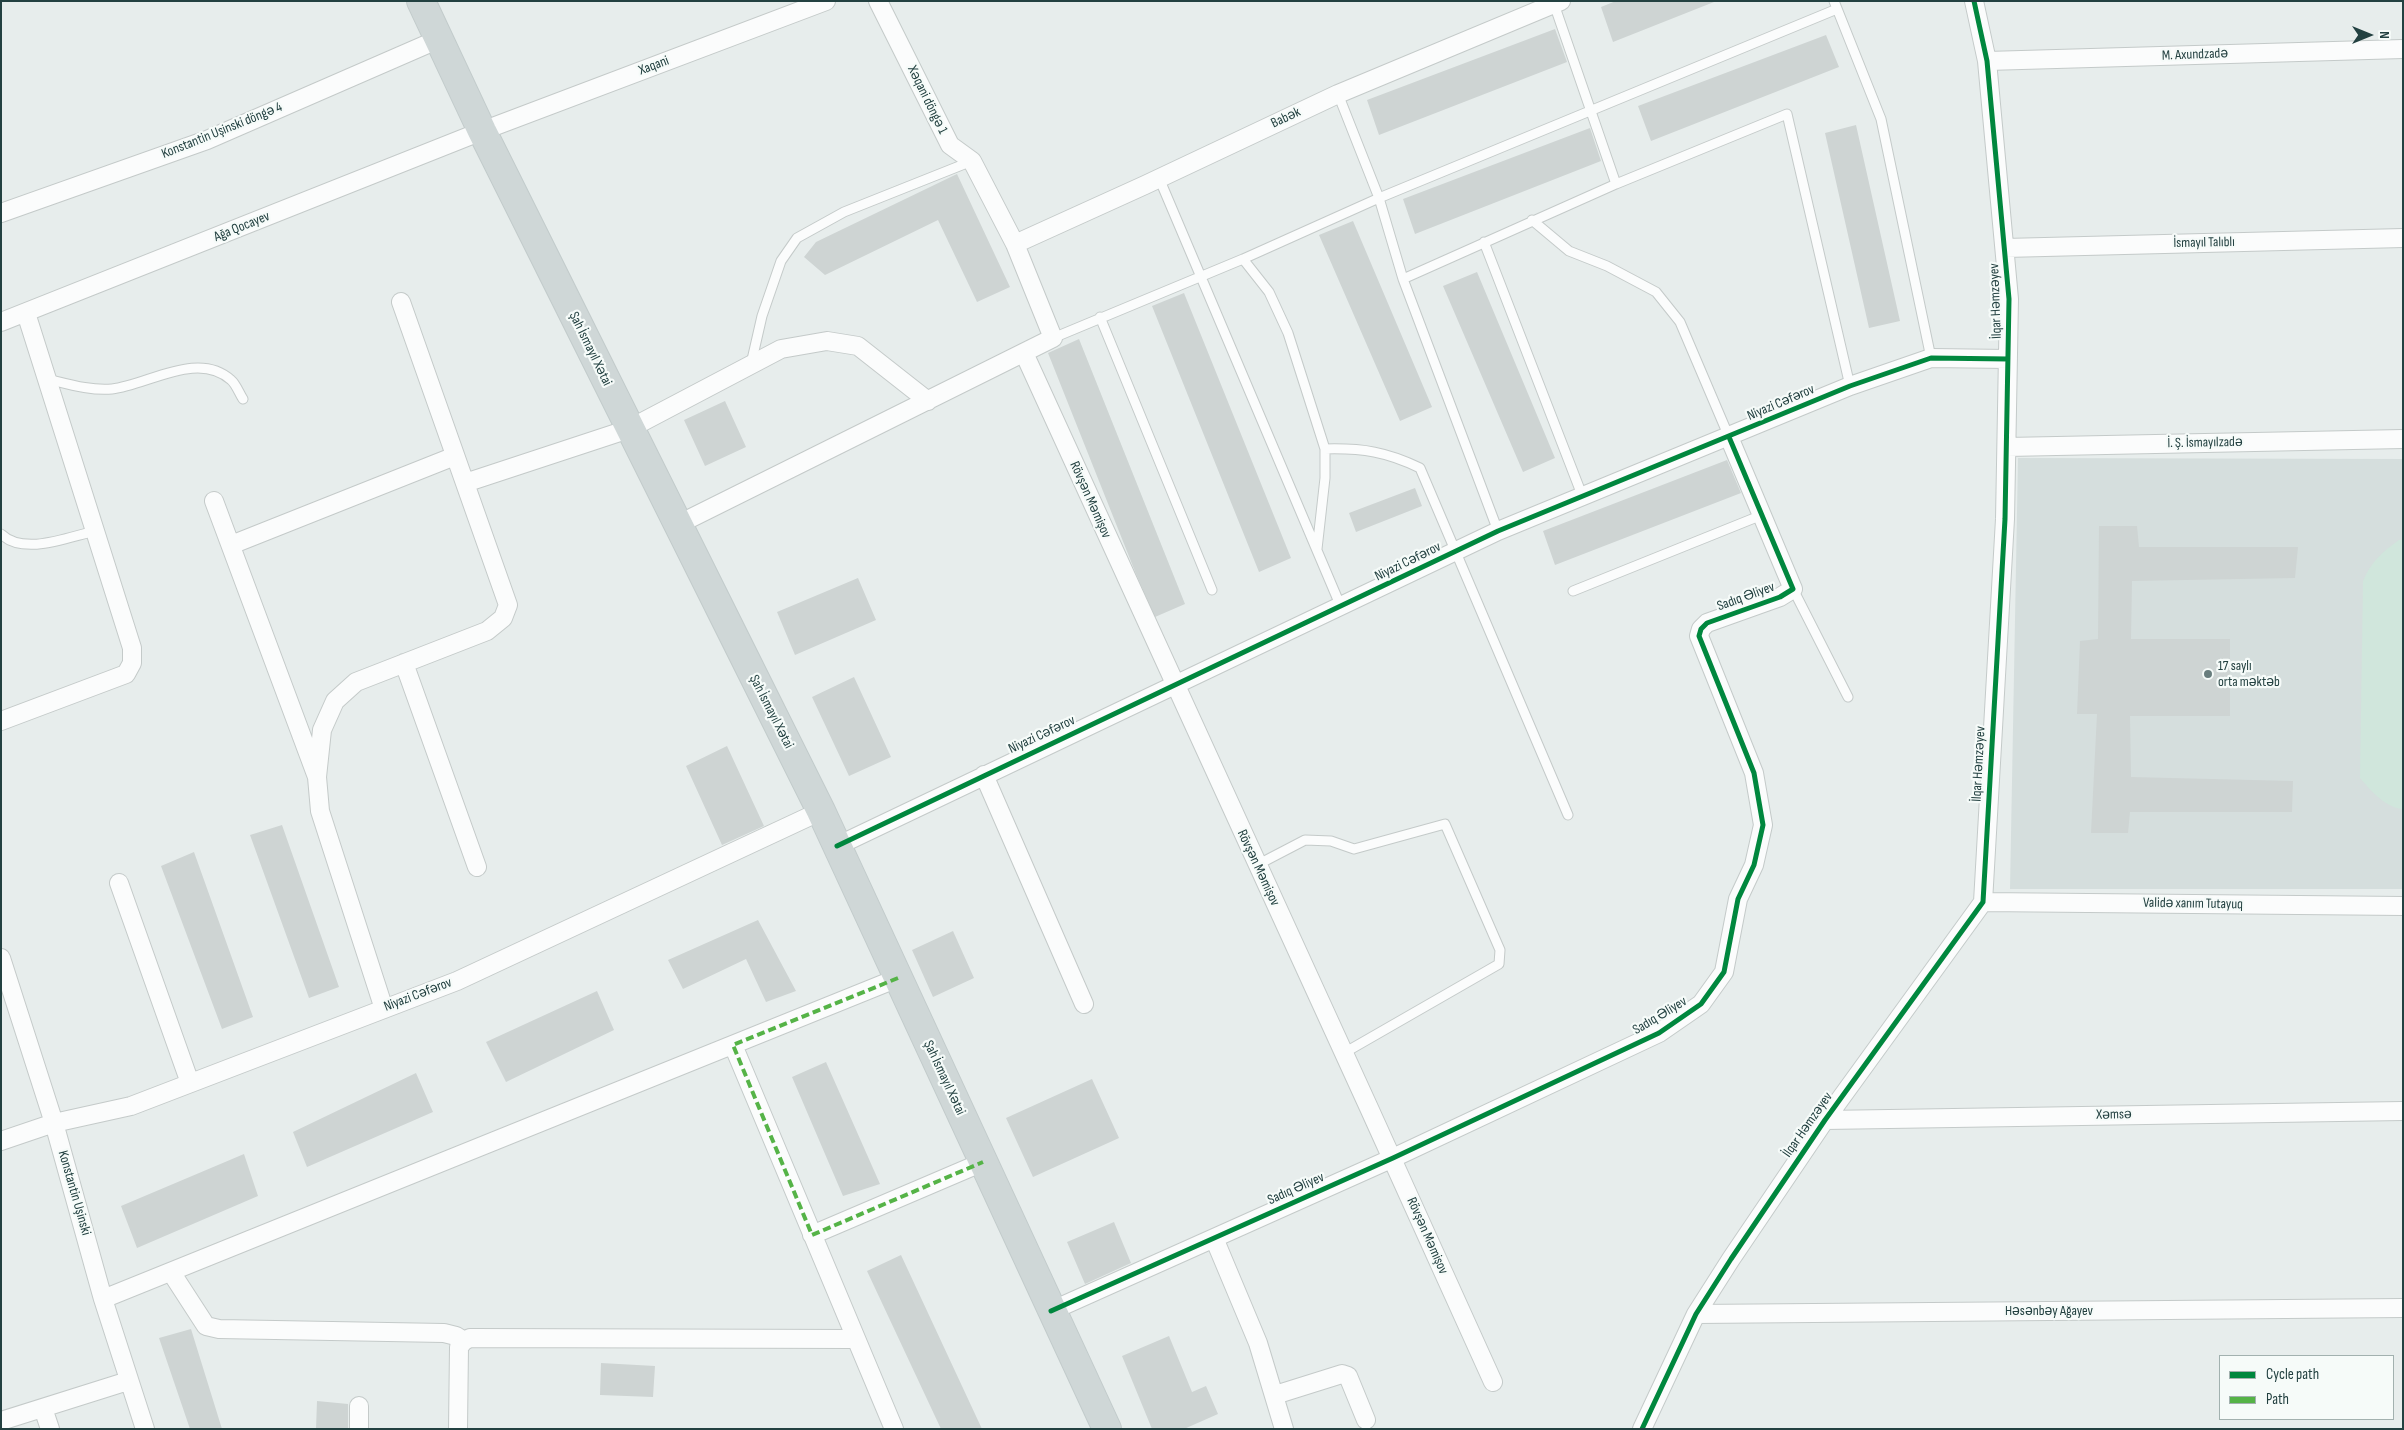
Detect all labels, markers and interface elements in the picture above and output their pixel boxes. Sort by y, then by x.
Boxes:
north arrow [2344,10,2394,60]
text: N [2376,31,2393,39]
street label: M. Axundzadə [2162,45,2228,65]
street label: Xaqani [637,53,671,79]
street label: Xəqani döngə 1 [903,63,951,137]
street label: Konstantin Uşinski döngə 4 [159,99,285,163]
street label: Babək [1269,104,1303,132]
street label: Ağa Qocayev [212,208,272,246]
street label: İsmayıl Talıblı [2173,234,2235,252]
street label: İlqar Həmzəyev [1986,263,2006,339]
street label: Şah İsmayıl Xətai [565,309,615,389]
street label: Niyazi Cəfərov [1745,381,1817,425]
street label: İ. Ş. İsmayılzadə [2167,434,2243,452]
street label: Rövşən Məmişov [1066,459,1114,541]
street label: Niyazi Cəfərov [1372,539,1444,585]
street label: Sadıq Əliyev [1715,579,1777,615]
place label: 17 saylı orta məktəb [2218,658,2280,690]
marker: 17 saylı orta məktəb [2202,668,2214,680]
street label: Şah İsmayıl Xətai [745,672,797,752]
street label: Niyazi Cəfərov [1006,712,1078,758]
street label: İlqar Həmzəyev [1969,726,1989,802]
street label: Rövşən Məmişov [1233,827,1283,909]
street label: Validə xanım Tutayuq [2143,895,2243,913]
street label: Niyazi Cəfərov [382,974,454,1016]
street label: Sadıq Əliyev [1630,993,1690,1039]
street label: Şah İsmayıl Xətai [919,1038,969,1118]
street label: İlqar Həmzəyev [1779,1089,1837,1161]
street label: Xəmsə [2096,1106,2132,1124]
street label: Konstantin Uşinski [54,1149,94,1237]
street label: Sadıq Əliyev [1265,1169,1327,1209]
street label: Rövşən Məmişov [1403,1195,1451,1277]
street label: Həsənbəy Ağayev [2005,1303,2093,1319]
legend [2219,1355,2394,1420]
text: Cycle path [2266,1365,2319,1384]
text: Path [2266,1390,2289,1409]

